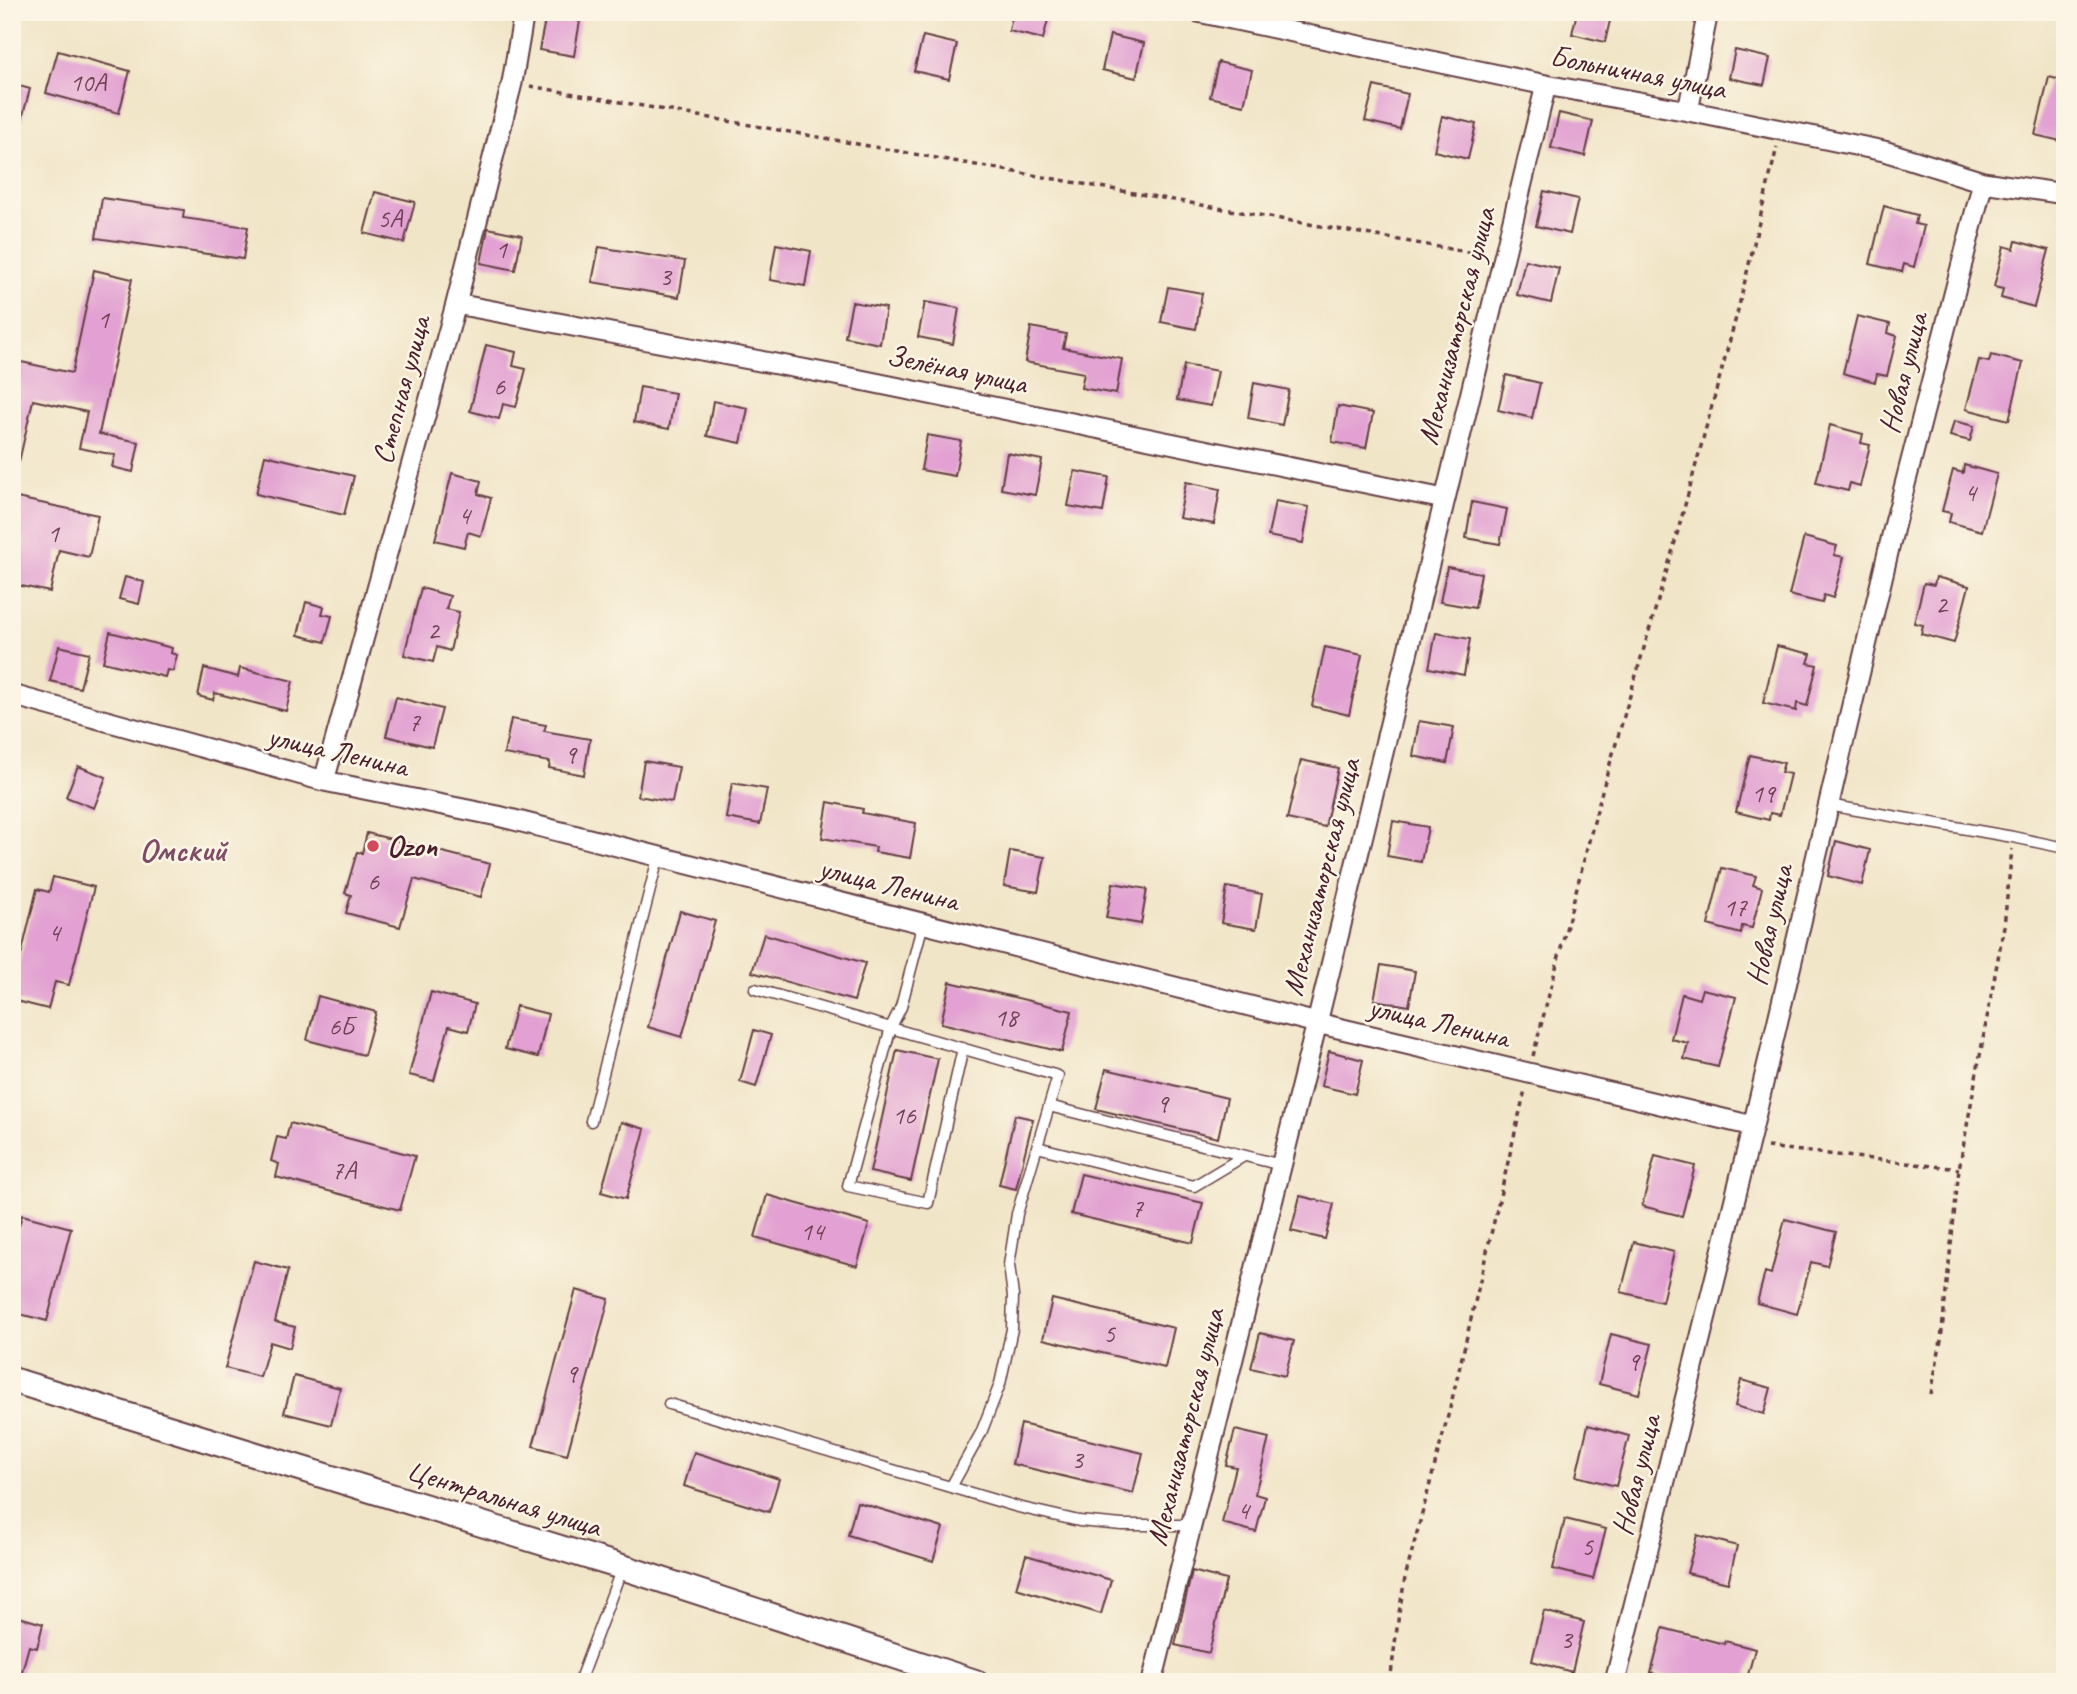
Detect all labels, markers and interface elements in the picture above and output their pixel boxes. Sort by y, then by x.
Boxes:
street label: Больничная улица [1547,36,1731,108]
house number: 10А [70,66,108,99]
house number: 5А [378,202,404,235]
street label: Механизаторская улица [1408,202,1504,448]
house number: 1 [495,233,508,266]
house number: 3 [659,260,673,293]
house number: 1 [97,303,110,336]
street label: Новая улица [1870,306,1937,437]
street label: Степная улица [363,309,440,468]
street label: Зелёная улица [883,336,1033,403]
house number: 6 [493,370,506,403]
house number: 4 [1964,476,1978,509]
house number: 4 [458,499,472,532]
house number: 1 [47,517,60,550]
house number: 2 [1935,588,1949,621]
house number: 2 [427,614,441,647]
house number: 7 [408,706,421,739]
street label: улица Ленина [262,716,414,786]
house number: 9 [564,738,578,771]
street label: Механизаторская улица [1273,753,1369,999]
house number: 19 [1751,777,1777,810]
place label: Ozon [387,827,438,865]
district label: Омский [139,829,229,871]
marker: Ozon [365,838,381,854]
street label: улица Ленина [813,848,965,920]
street label: Новая улица [1737,858,1802,989]
house number: 6 [367,865,380,898]
house number: 17 [1723,891,1748,924]
house number: 4 [48,916,62,949]
street label: улица Ленина [1363,987,1515,1057]
house number: 18 [994,1001,1020,1034]
house number: 6Б [329,1010,357,1043]
house number: 9 [1156,1087,1170,1120]
house number: 16 [892,1099,917,1132]
house number: 7А [332,1154,358,1187]
house number: 7 [1131,1192,1144,1225]
house number: 14 [800,1215,826,1248]
street label: Механизаторская улица [1137,1303,1233,1549]
house number: 5 [1103,1317,1116,1350]
house number: 9 [1627,1345,1641,1378]
house number: 9 [565,1357,579,1390]
street label: Новая улица [1603,1408,1670,1539]
house number: 3 [1071,1443,1085,1476]
street label: Центральная улица [402,1450,607,1546]
house number: 4 [1237,1494,1251,1527]
house number: 5 [1581,1530,1594,1563]
house number: 3 [1560,1623,1574,1656]

